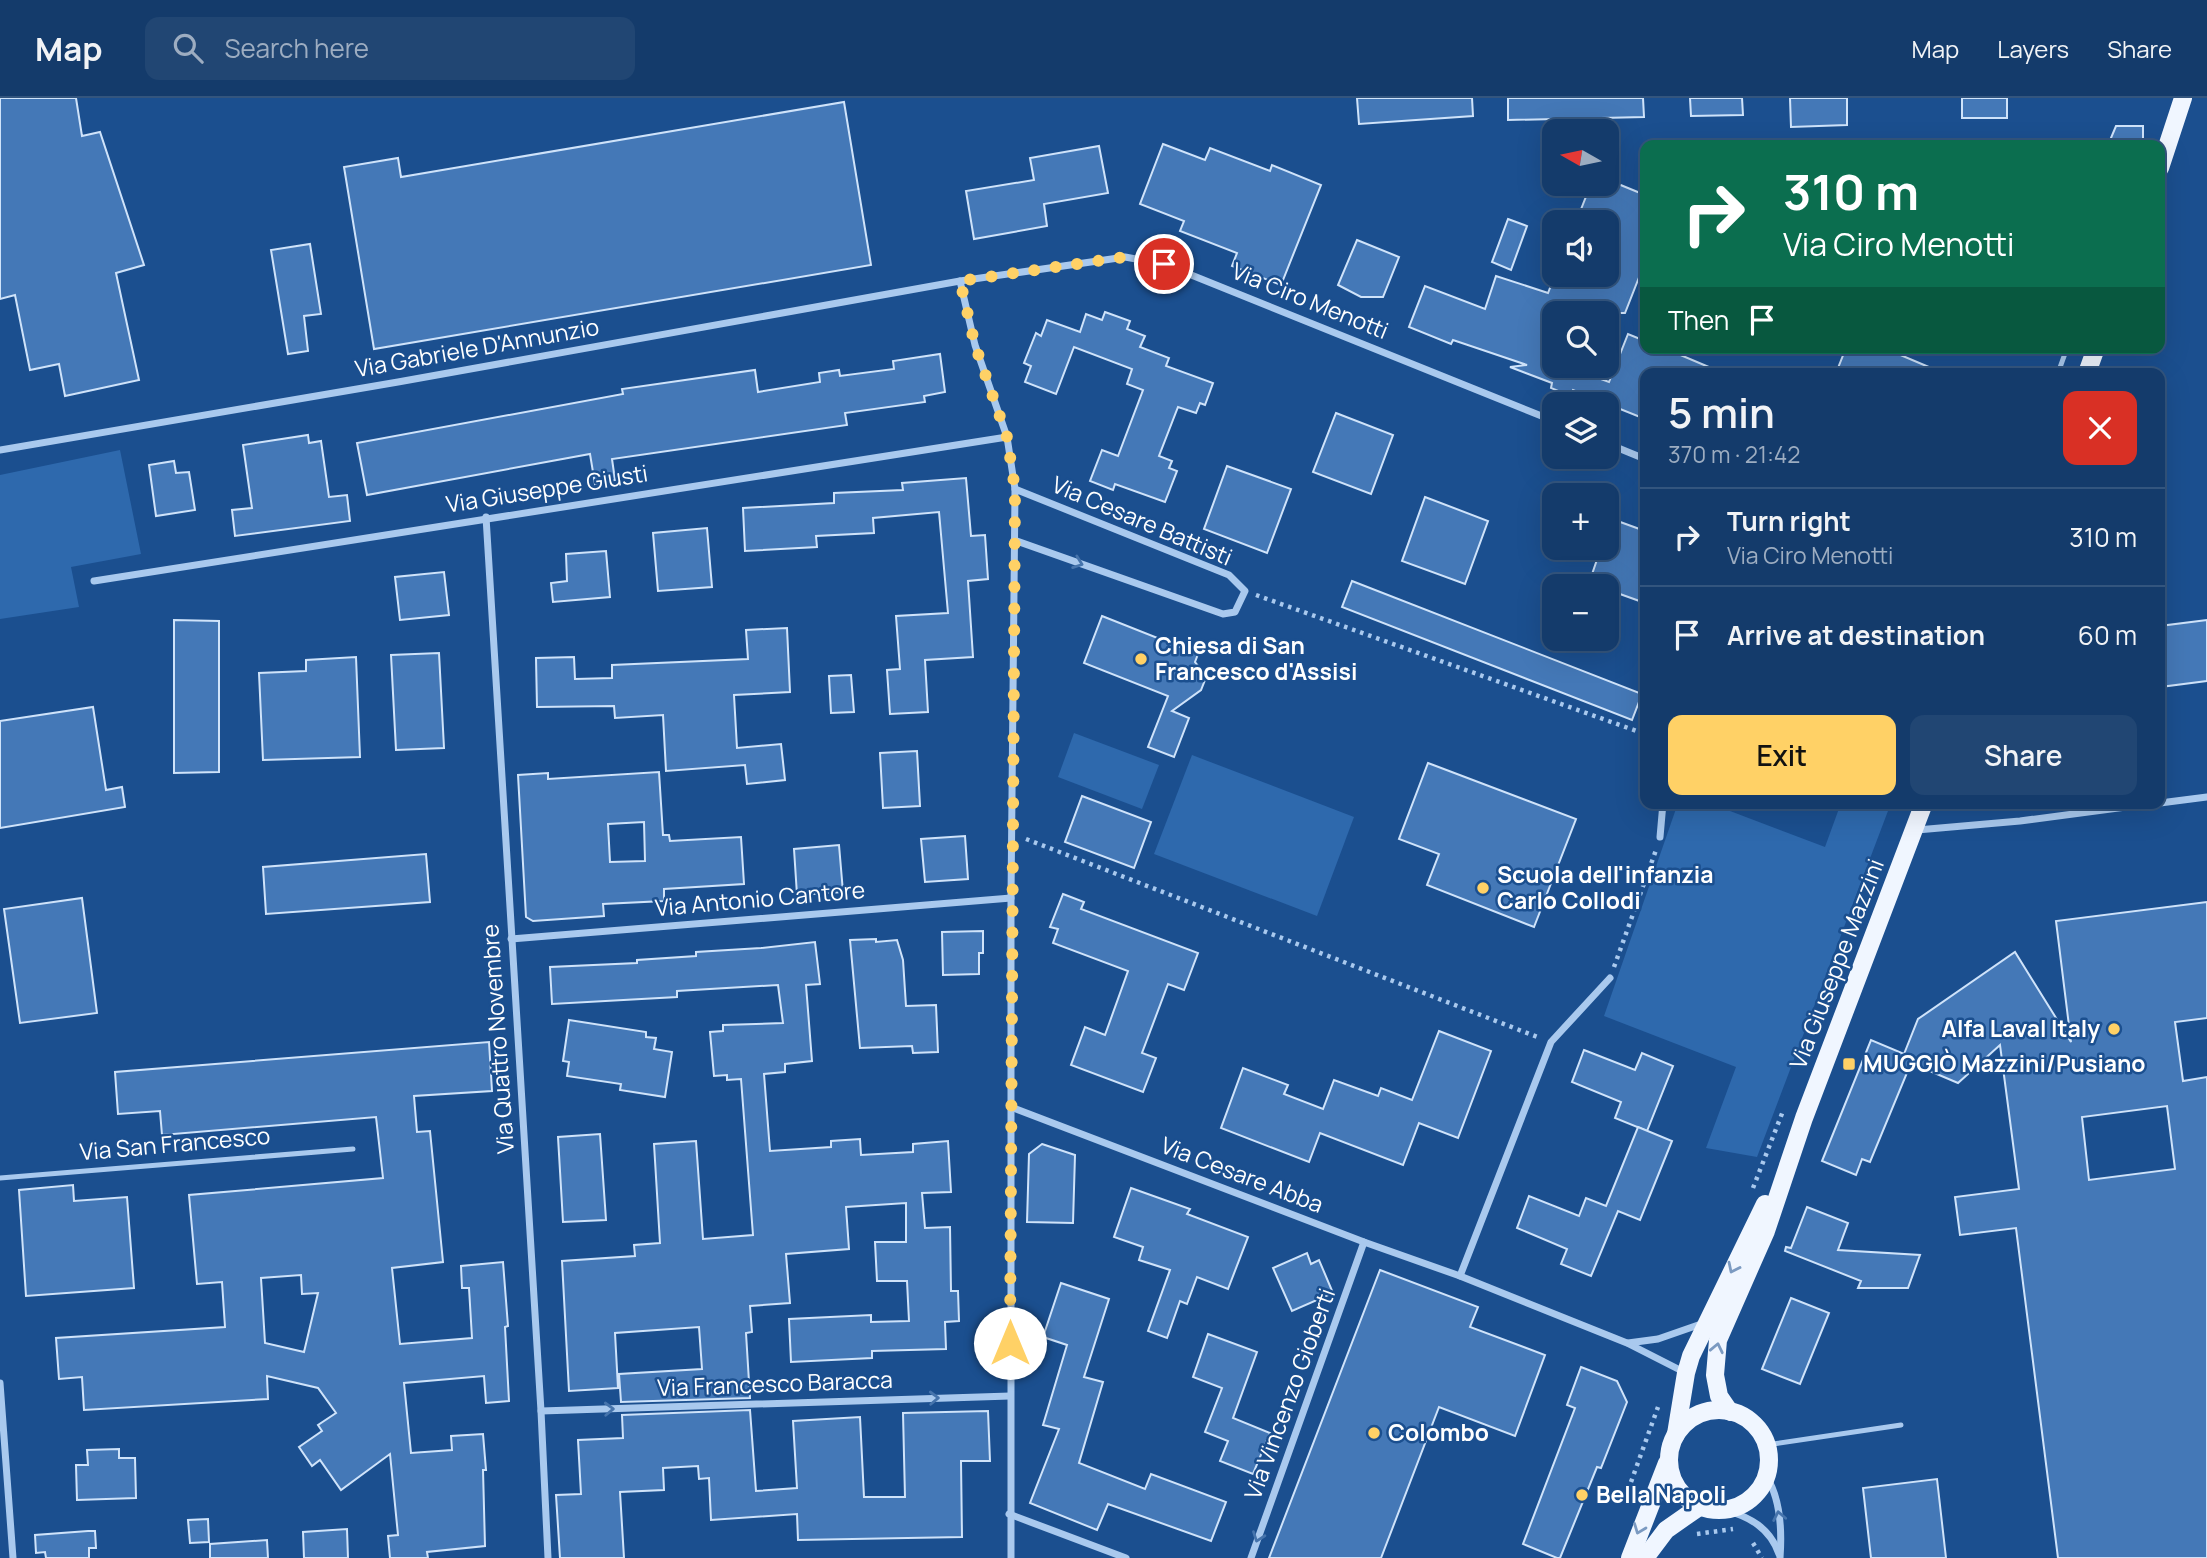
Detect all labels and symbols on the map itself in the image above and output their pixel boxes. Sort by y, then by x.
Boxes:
north arrow [1542,119,1619,196]
pin [1134,234,1194,294]
street label: Via Ciro Menotti [1227,254,1393,346]
street label: Via Gabriele D'Annunzio [352,310,601,384]
street label: Via Giuseppe Giusti [444,456,650,520]
street label: Via Cesare Battisti [1047,468,1237,573]
one-way arrow [1072,555,1084,569]
place label: Chiesa di San Francesco d'Assisi [1155,629,1357,687]
marker: Chiesa di San Francesco d'Assisi [1133,651,1149,667]
street label: Via Giuseppe Mazzini [1781,854,1891,1073]
place label: Scuola dell'infanzia Carlo Collodi [1497,858,1713,916]
street label: Via Antonio Cantore [654,873,866,923]
marker: Scuola dell'infanzia Carlo Collodi [1475,880,1491,896]
street label: Via Quattro Novembre [473,923,521,1155]
place label: Alfa Laval Italy [1942,1012,2100,1044]
marker: Alfa Laval Italy [2106,1021,2122,1037]
place label: MUGGIÒ Mazzini/Pusiano [1863,1047,2146,1079]
marker: MUGGIÒ Mazzini/Pusiano [1841,1056,1857,1072]
street label: Via San Francesco [78,1119,271,1167]
street label: Via Cesare Abba [1157,1128,1328,1220]
one-way arrow [1728,1261,1742,1273]
street label: Via Vincenzo Gioberti [1236,1284,1342,1504]
position arrow [973,1306,1047,1380]
one-way arrow [1709,1342,1724,1354]
street label: Via Francesco Baracca [657,1363,893,1403]
one-way arrow [929,1391,940,1406]
one-way arrow [604,1401,615,1417]
place label: Colombo [1388,1416,1489,1448]
marker: Colombo [1366,1425,1382,1441]
place label: Bella Napoli [1596,1478,1726,1510]
marker: Bella Napoli [1574,1487,1590,1503]
one-way arrow [1772,1510,1787,1522]
one-way arrow [1634,1523,1648,1535]
one-way arrow [1252,1531,1266,1543]

